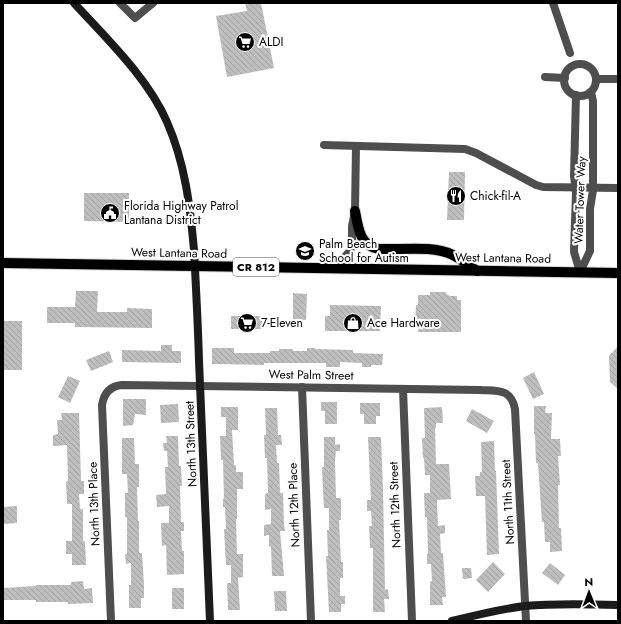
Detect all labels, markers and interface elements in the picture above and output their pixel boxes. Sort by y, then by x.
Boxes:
supermarket icon: ALDI [234,31,256,53]
place label: ALDI [259,33,283,51]
street label: Water Tower Way [569,155,591,244]
restaurant icon: Chick-fil-A [445,185,467,207]
place label: Chick-fil-A [470,187,521,205]
place label: Florida Highway Patrol Lantana District [124,197,238,229]
public building icon: Florida Highway Patrol Lantana District [99,202,121,224]
place label: Palm Beach School for Autism [319,235,409,267]
school or university icon: Palm Beach School for Autism [294,240,316,262]
street label: West Lantana Road [131,243,227,263]
street label: West Lantana Road [455,248,551,268]
road number: CR 812 [233,258,279,276]
supermarket icon: 7-Eleven [236,312,258,334]
shop icon: Ace Hardware [342,312,364,334]
place label: 7-Eleven [261,314,303,332]
place label: Ace Hardware [367,314,440,332]
street label: West Palm Street [268,365,354,385]
street label: North 13th Street [180,401,201,487]
street label: North 11th Street [497,459,519,545]
street label: North 13th Place [84,461,104,547]
street label: North 12th Street [384,461,406,548]
street label: North 12th Place [284,462,304,548]
north arrow [569,572,609,612]
text: N [584,574,593,590]

